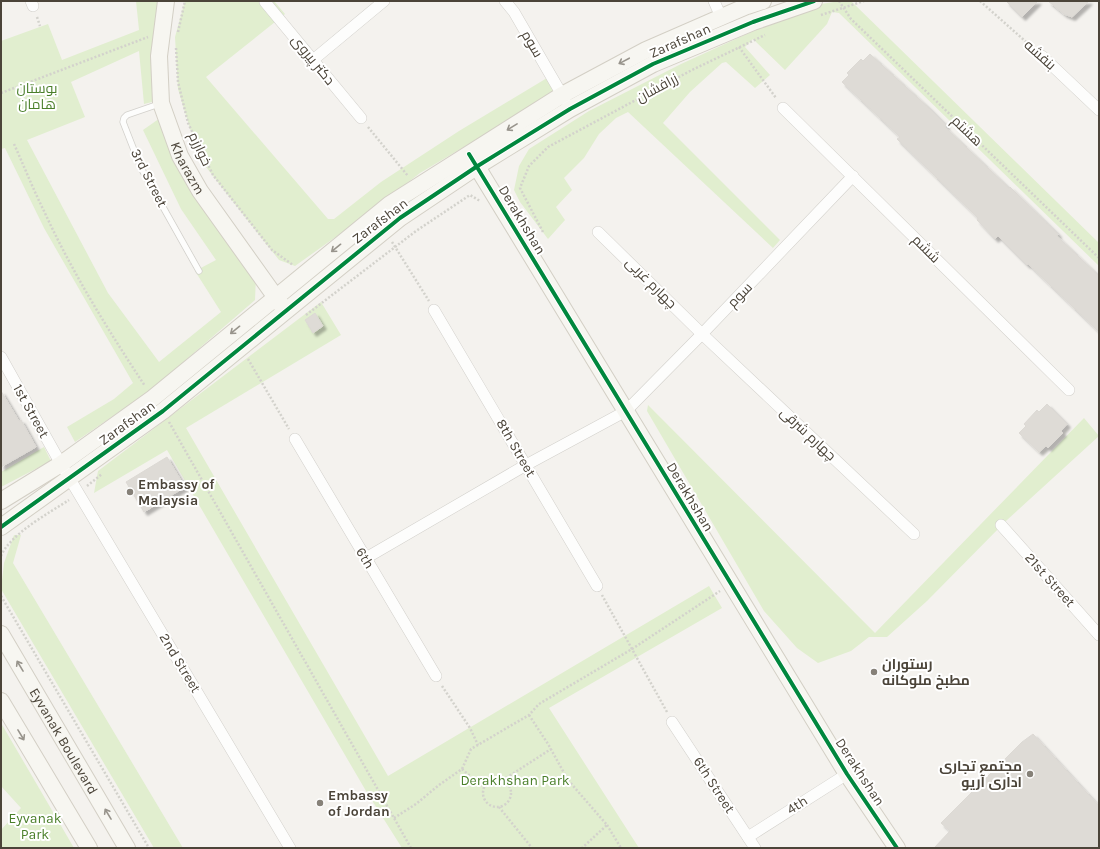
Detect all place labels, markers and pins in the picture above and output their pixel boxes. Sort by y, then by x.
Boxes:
place label: Embassy of Malaysia [138,476,215,509]
marker: Embassy of Malaysia [125,487,135,497]
place label: رستوران مطبخ ملوکانه [882,656,970,690]
marker: رستوران مطبخ ملوکانه [869,667,879,677]
place label: مجتمع تجاری اداری آريو [939,758,1022,791]
marker: مجتمع تجاری اداری آريو [1025,769,1035,779]
place label: Embassy of Jordan [328,787,390,820]
marker: Embassy of Jordan [315,798,325,808]

